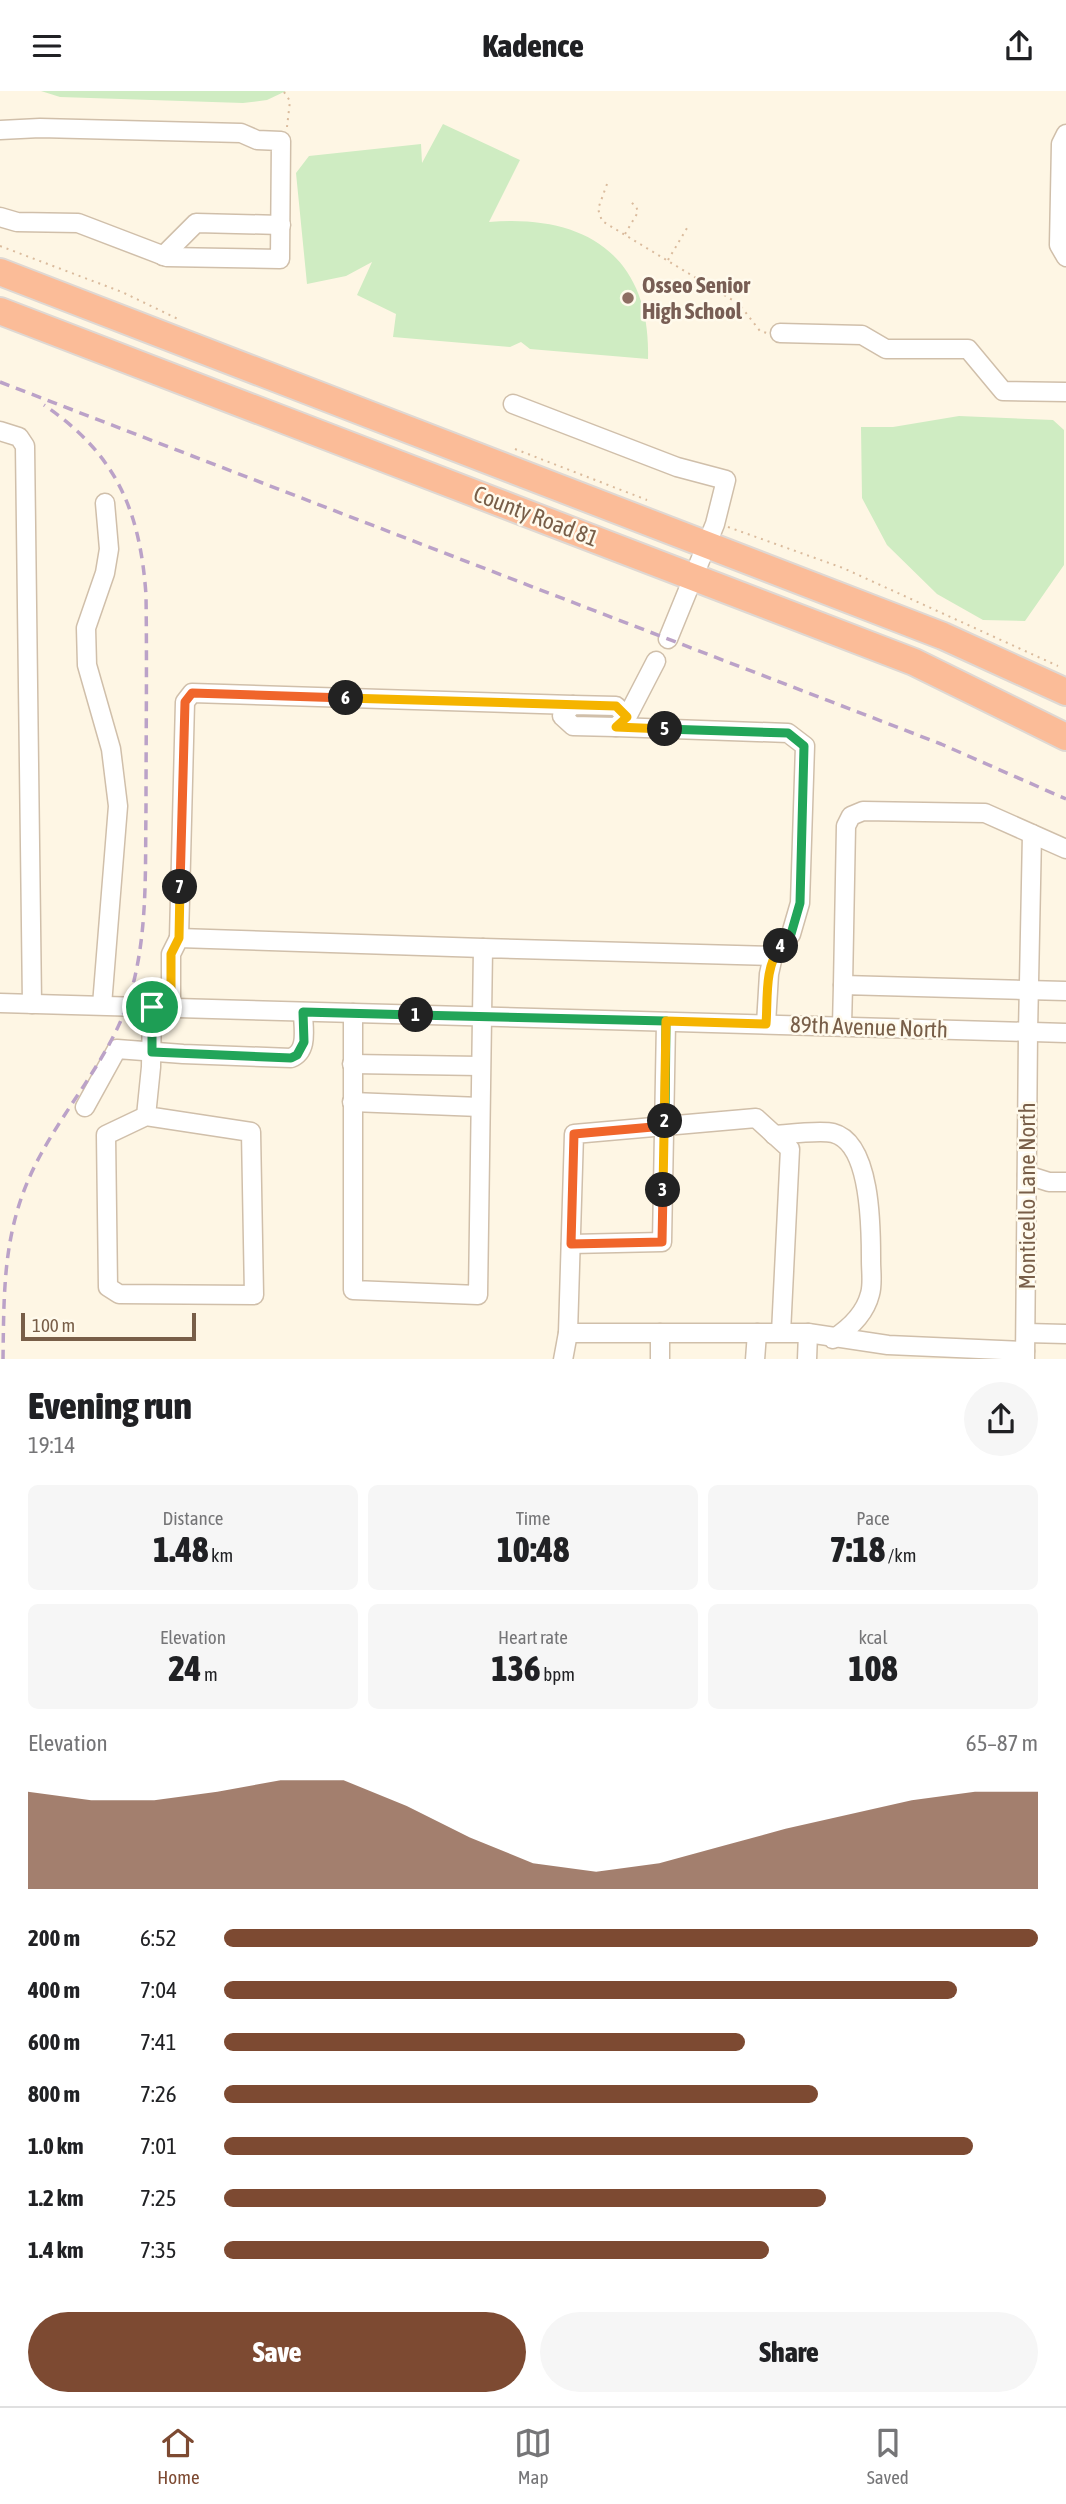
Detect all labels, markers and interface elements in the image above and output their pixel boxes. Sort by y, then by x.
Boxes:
icon: menu [28,27,66,65]
text: Kadence [482,27,584,64]
icon: share [1000,27,1038,65]
place label: Osseo Senior High School [642,272,751,324]
marker: Osseo Senior High School [620,290,636,306]
street label: County Road 81 [470,480,602,552]
pin: 6 [328,681,364,715]
text: 6 [341,686,350,708]
pin: 5 [648,711,682,747]
text: 5 [660,717,669,739]
pin: 7 [162,869,198,905]
text: 7 [175,875,184,897]
pin: 4 [764,929,798,963]
text: 4 [776,934,785,956]
pin [122,977,182,1037]
icon: arrive [133,988,171,1026]
pin: 1 [398,997,434,1033]
text: 1 [411,1003,420,1025]
street label: 89th Avenue North [790,1011,948,1043]
street label: Monticello Lane North [1014,1102,1040,1290]
pin: 2 [648,1103,682,1139]
text: 2 [660,1109,669,1131]
pin: 3 [646,1173,680,1207]
text: 3 [658,1178,667,1200]
scale bar [21,1311,196,1342]
text: 100 m [32,1314,75,1336]
button: share [964,1382,1038,1456]
text: Evening run [28,1384,192,1427]
text: 19:14 [28,1432,75,1458]
text: Distance [163,1507,223,1529]
text: Time [516,1507,550,1529]
text: Pace [856,1507,890,1529]
text: 1.48 [153,1529,208,1569]
text: 10:48 [497,1529,569,1569]
text: 7:18 [830,1529,885,1569]
text: km [208,1544,233,1566]
text: /km [885,1544,916,1566]
text: Elevation [160,1626,226,1648]
text: Heart rate [498,1626,568,1648]
text: kcal [859,1626,887,1648]
text: 24 [168,1648,201,1688]
text: 136 [491,1648,541,1688]
text: 108 [848,1648,898,1688]
text: m [201,1663,218,1685]
text: bpm [541,1663,575,1685]
text: Elevation [28,1730,108,1756]
text: 65–87 m [966,1730,1038,1756]
text: 200 m [28,1925,80,1951]
text: 6:52 [140,1925,177,1951]
text: 400 m [28,1977,80,2003]
text: 7:04 [140,1977,177,2003]
text: 600 m [28,2029,80,2055]
text: 7:41 [140,2029,177,2055]
text: 800 m [28,2081,80,2107]
text: 7:26 [140,2081,177,2107]
text: 1.0 km [28,2133,84,2159]
text: 7:01 [140,2133,177,2159]
text: 1.2 km [28,2185,84,2211]
text: 7:25 [140,2185,177,2211]
text: 1.4 km [28,2237,84,2263]
text: 7:35 [140,2237,177,2263]
button: Save [28,2312,526,2392]
button: Share [540,2312,1038,2392]
tab: Home [157,2424,200,2488]
tab: Map [514,2424,552,2488]
tab: Saved [867,2424,909,2488]

